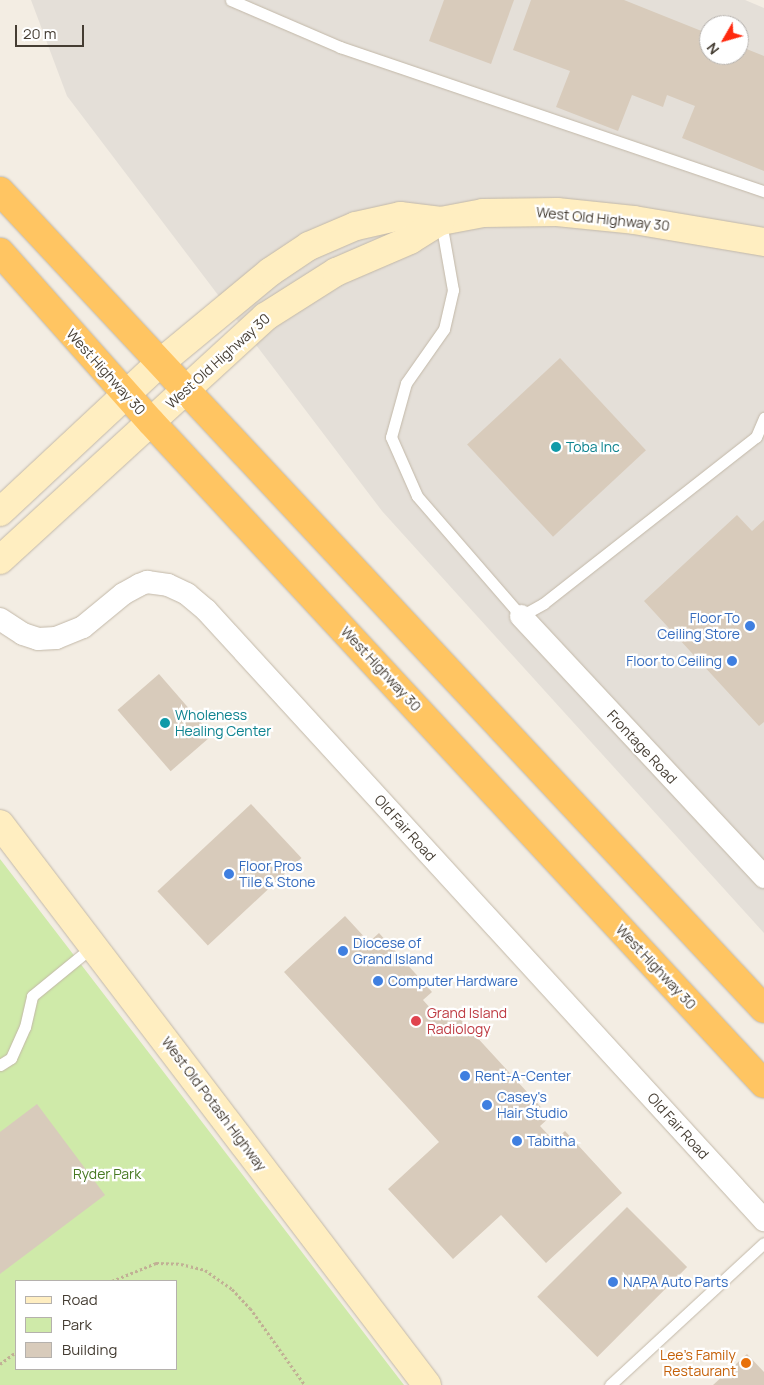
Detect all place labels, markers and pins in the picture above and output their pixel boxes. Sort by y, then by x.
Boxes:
place label: Toba Inc [566,439,620,455]
marker: Toba Inc [550,441,562,453]
place label: Floor To Ceiling Store [657,610,740,642]
marker: Floor To Ceiling Store [744,620,756,632]
place label: Floor to Ceiling [626,653,722,669]
marker: Floor to Ceiling [726,655,738,667]
place label: Wholeness Healing Center [175,707,271,740]
marker: Wholeness Healing Center [159,717,171,729]
place label: Floor Pros Tile & Stone [239,858,315,890]
marker: Floor Pros Tile & Stone [223,868,235,880]
place label: Diocese of Grand Island [353,935,433,968]
marker: Diocese of Grand Island [337,945,349,957]
place label: Computer Hardware [388,973,518,989]
marker: Computer Hardware [372,975,384,987]
place label: Grand Island Radiology [427,1005,507,1038]
marker: Grand Island Radiology [409,1014,423,1028]
place label: Rent-A-Center [475,1068,571,1084]
marker: Rent-A-Center [459,1070,471,1082]
place label: Casey's Hair Studio [497,1089,568,1122]
marker: Casey's Hair Studio [481,1099,493,1111]
place label: Tabitha [527,1133,575,1149]
marker: Tabitha [511,1135,523,1147]
place label: NAPA Auto Parts [623,1274,728,1290]
marker: NAPA Auto Parts [607,1276,619,1288]
place label: Lee's Family Restaurant [660,1347,736,1380]
marker: Lee's Family Restaurant [740,1357,752,1369]

